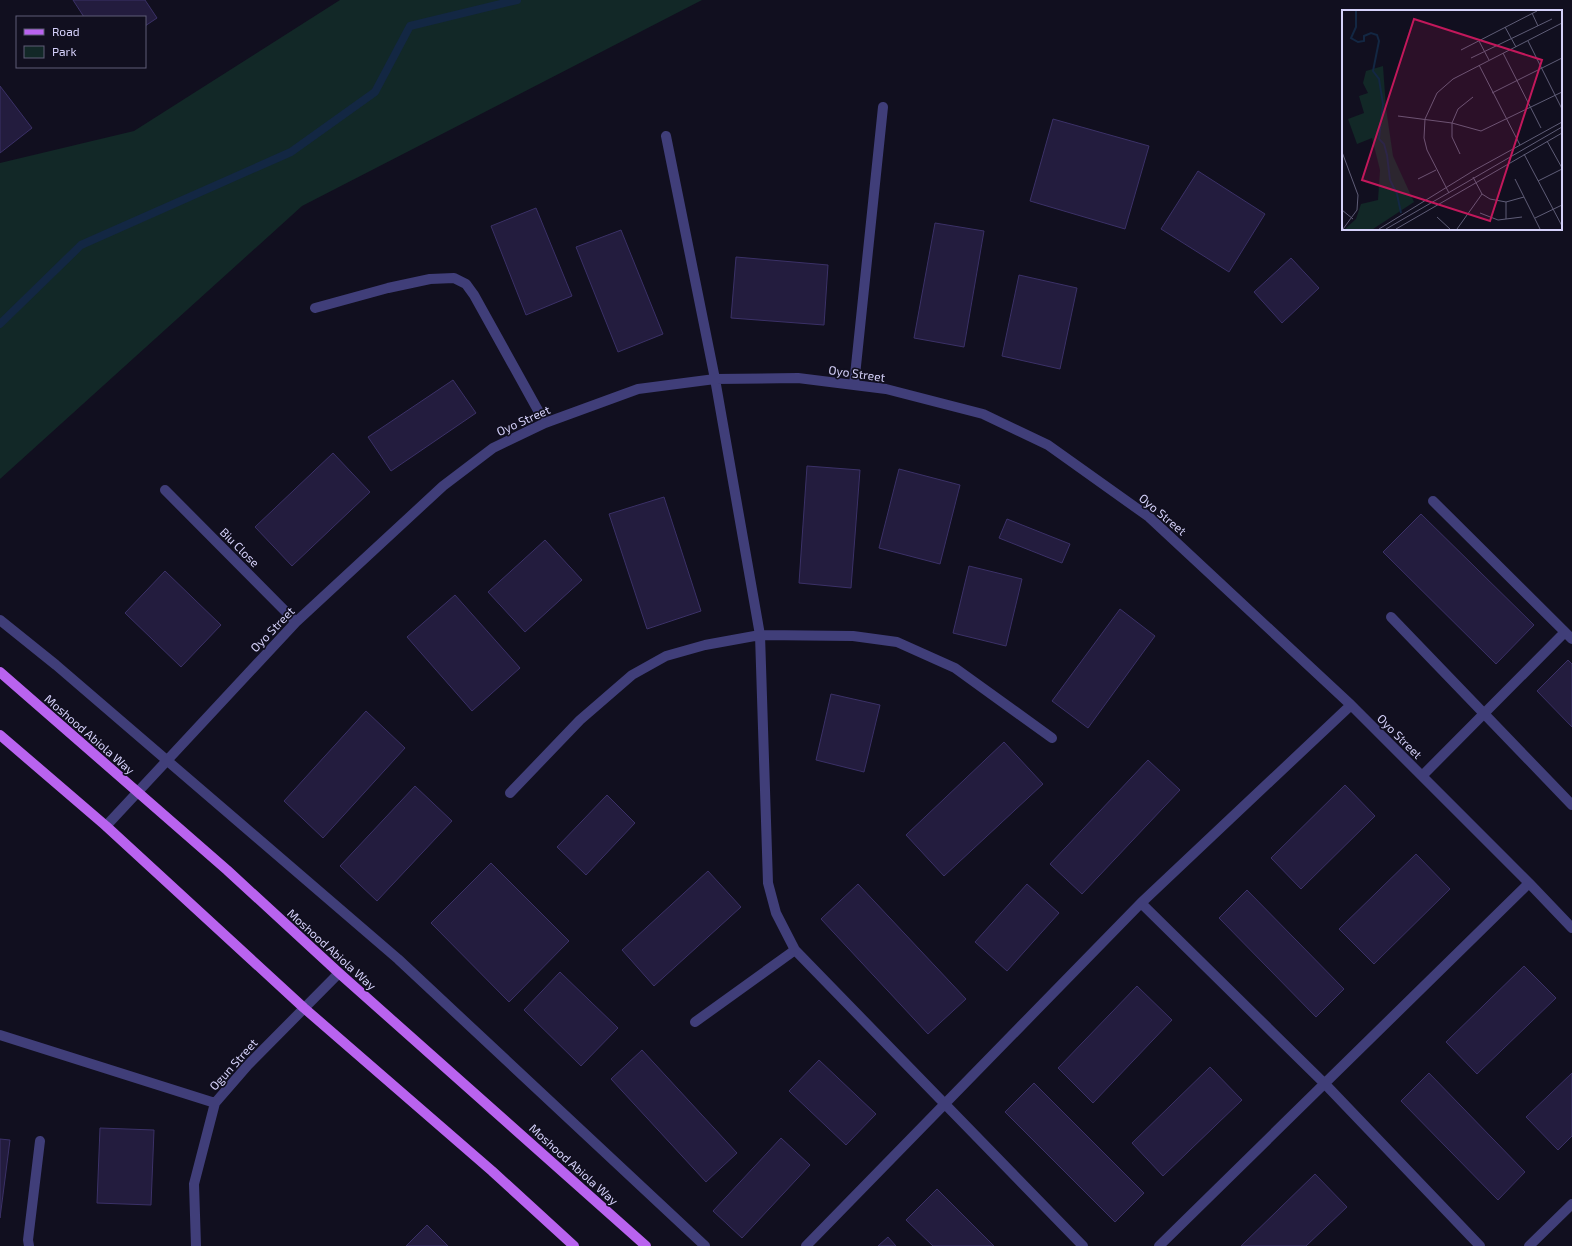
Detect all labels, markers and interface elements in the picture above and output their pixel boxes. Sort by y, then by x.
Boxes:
inset map [1342,10,1562,230]
legend [16,16,146,68]
text: Road [52,24,80,38]
text: Park [52,44,77,58]
street label: Oyo Street [828,362,887,384]
street label: Oyo Street [494,402,552,438]
street label: Oyo Street [1137,490,1190,538]
street label: Biu Close [217,524,263,570]
street label: Oyo Street [247,603,297,654]
street label: Moshood Abiola Way [42,691,138,777]
street label: Oyo Street [1375,711,1425,761]
street label: Moshood Abiola Way [285,906,380,993]
street label: Ogun Street [206,1035,260,1093]
street label: Moshood Abiola Way [527,1121,622,1208]

